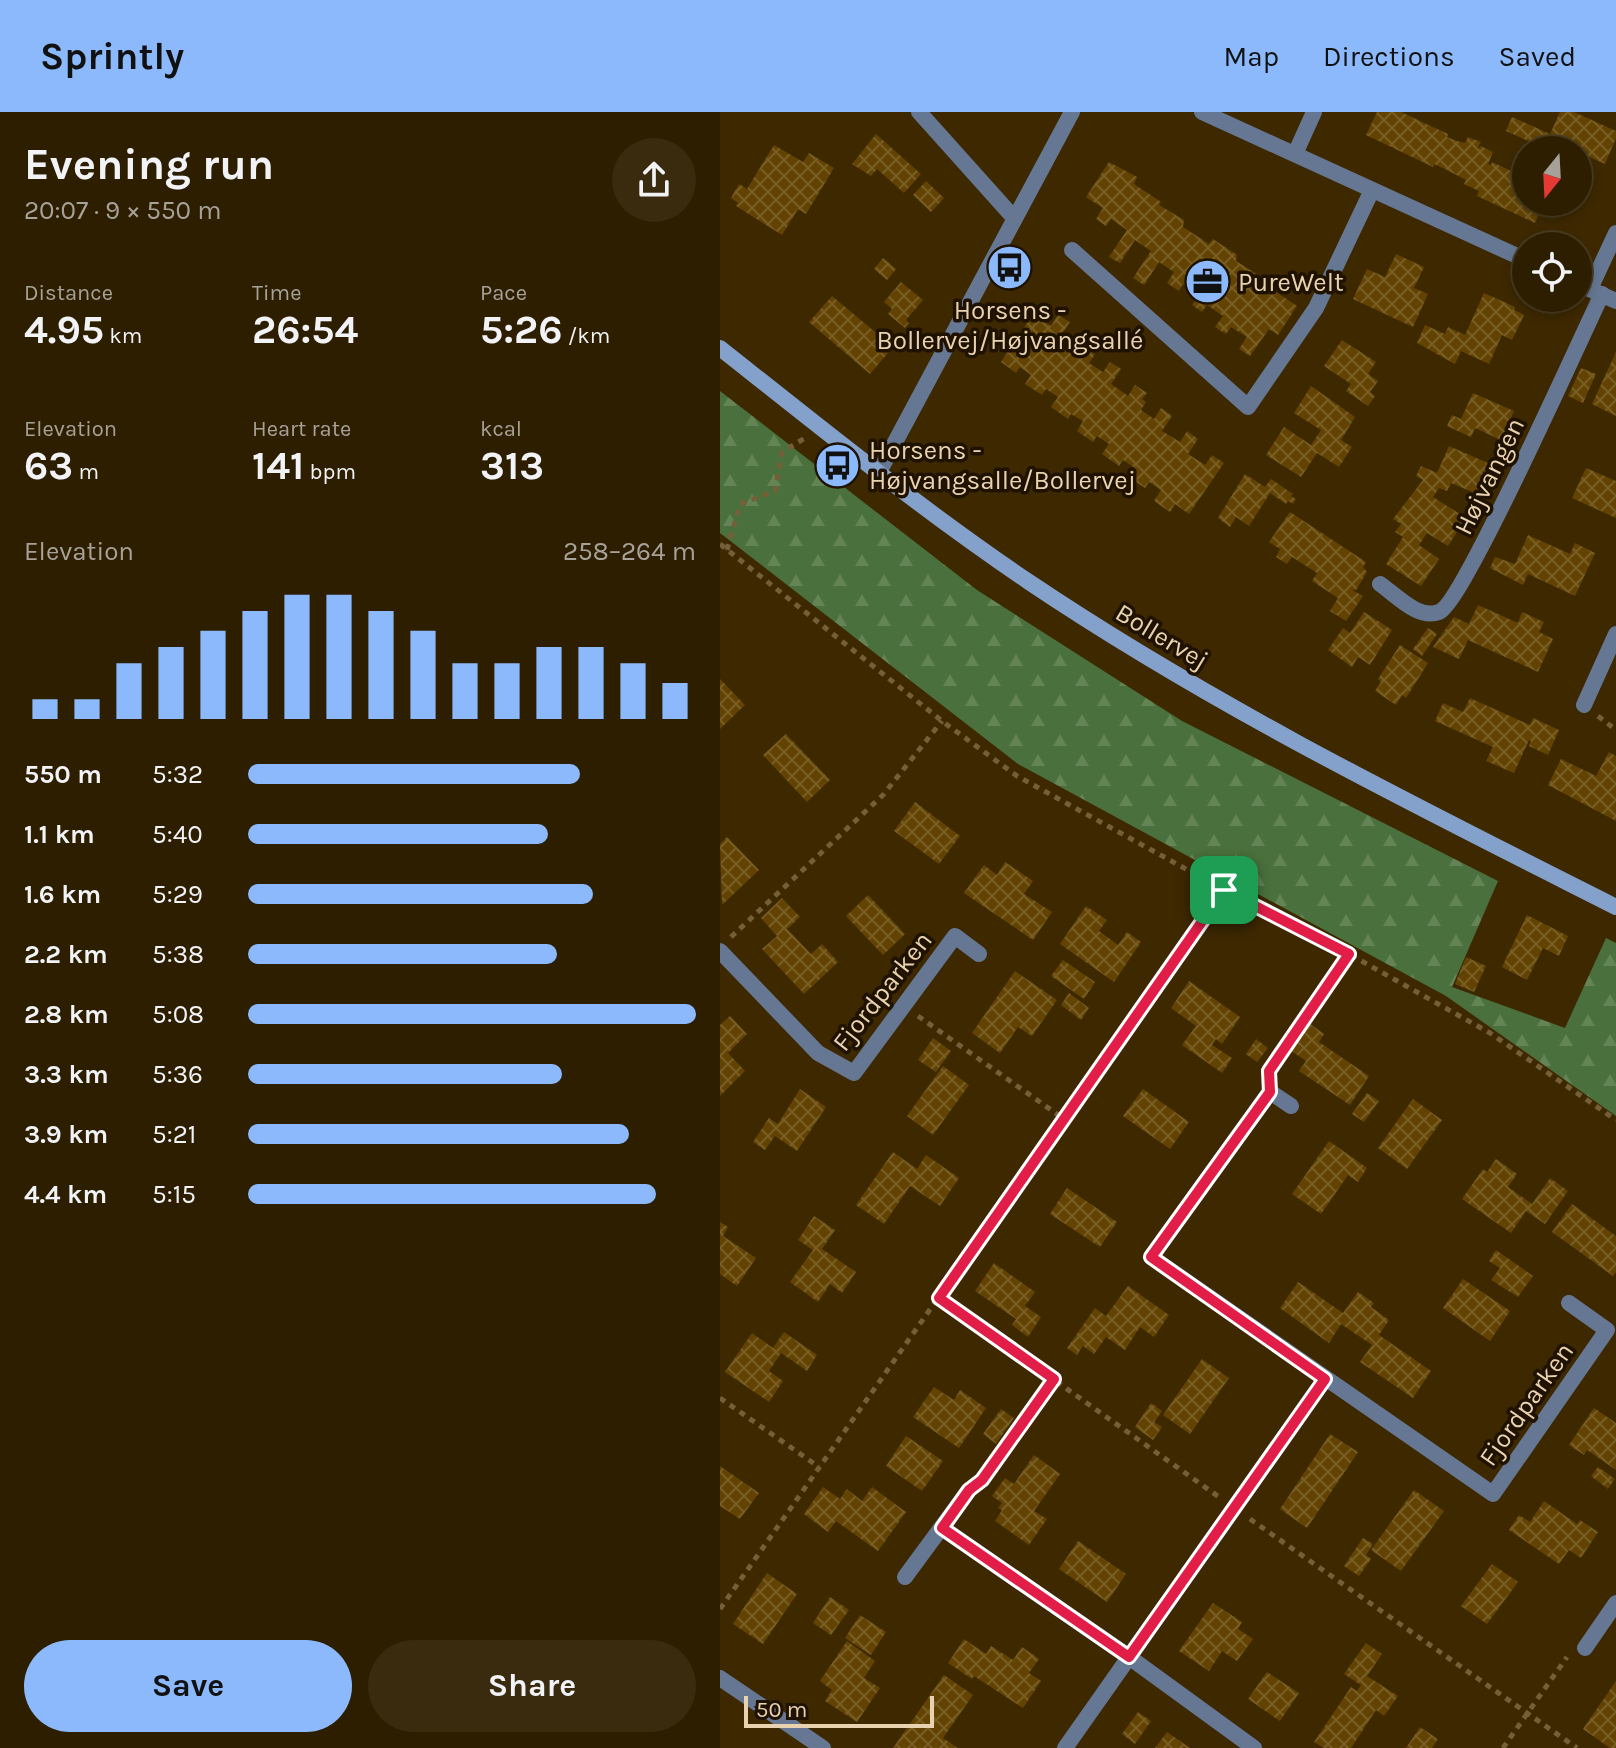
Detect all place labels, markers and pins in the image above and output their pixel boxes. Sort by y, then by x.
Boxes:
bus stop icon: Horsens - Bollervej/Højvangsallé [986,243,1034,291]
office icon: PureWelt [1183,258,1231,306]
place label: PureWelt [1238,267,1344,298]
place label: Horsens - Bollervej/Højvangsallé [877,295,1143,356]
place label: Horsens - Højvangsalle/Bollervej [869,435,1136,496]
bus stop icon: Horsens - Højvangsalle/Bollervej [814,441,862,489]
pin [1190,856,1258,924]

